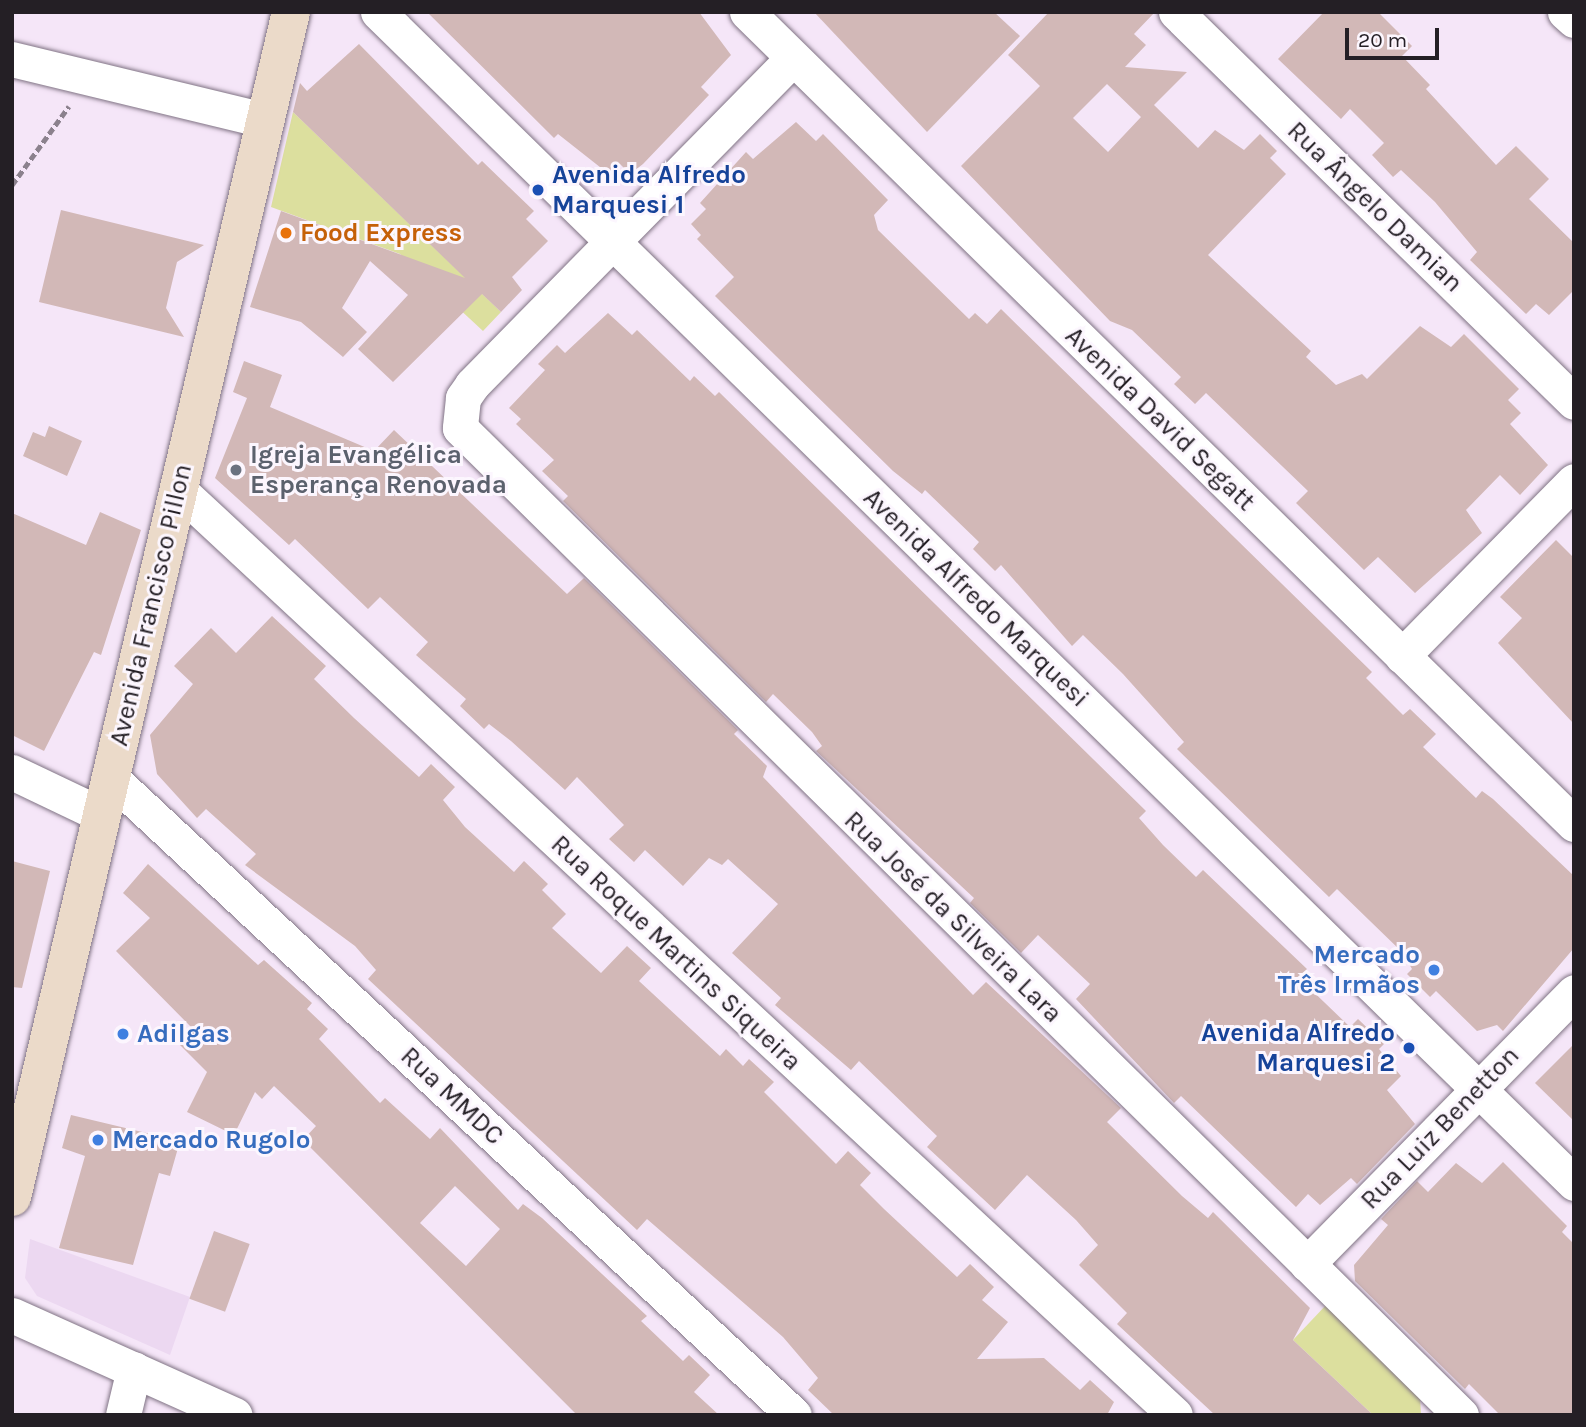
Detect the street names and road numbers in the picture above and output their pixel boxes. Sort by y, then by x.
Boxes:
street label: Rua Ângelo Damian [1281,115,1469,299]
street label: Avenida David Segatt [1059,320,1261,518]
street label: Avenida Francisco Pillon [103,461,199,749]
street label: Avenida Alfredo Marquesi [857,482,1095,714]
street label: Rua José da Silveira Lara [838,805,1068,1029]
street label: Rua Roque Martins Siqueira [544,829,808,1077]
street label: Rua Luiz Benetton [1354,1040,1526,1216]
street label: Rua MMDC [394,1041,510,1151]

